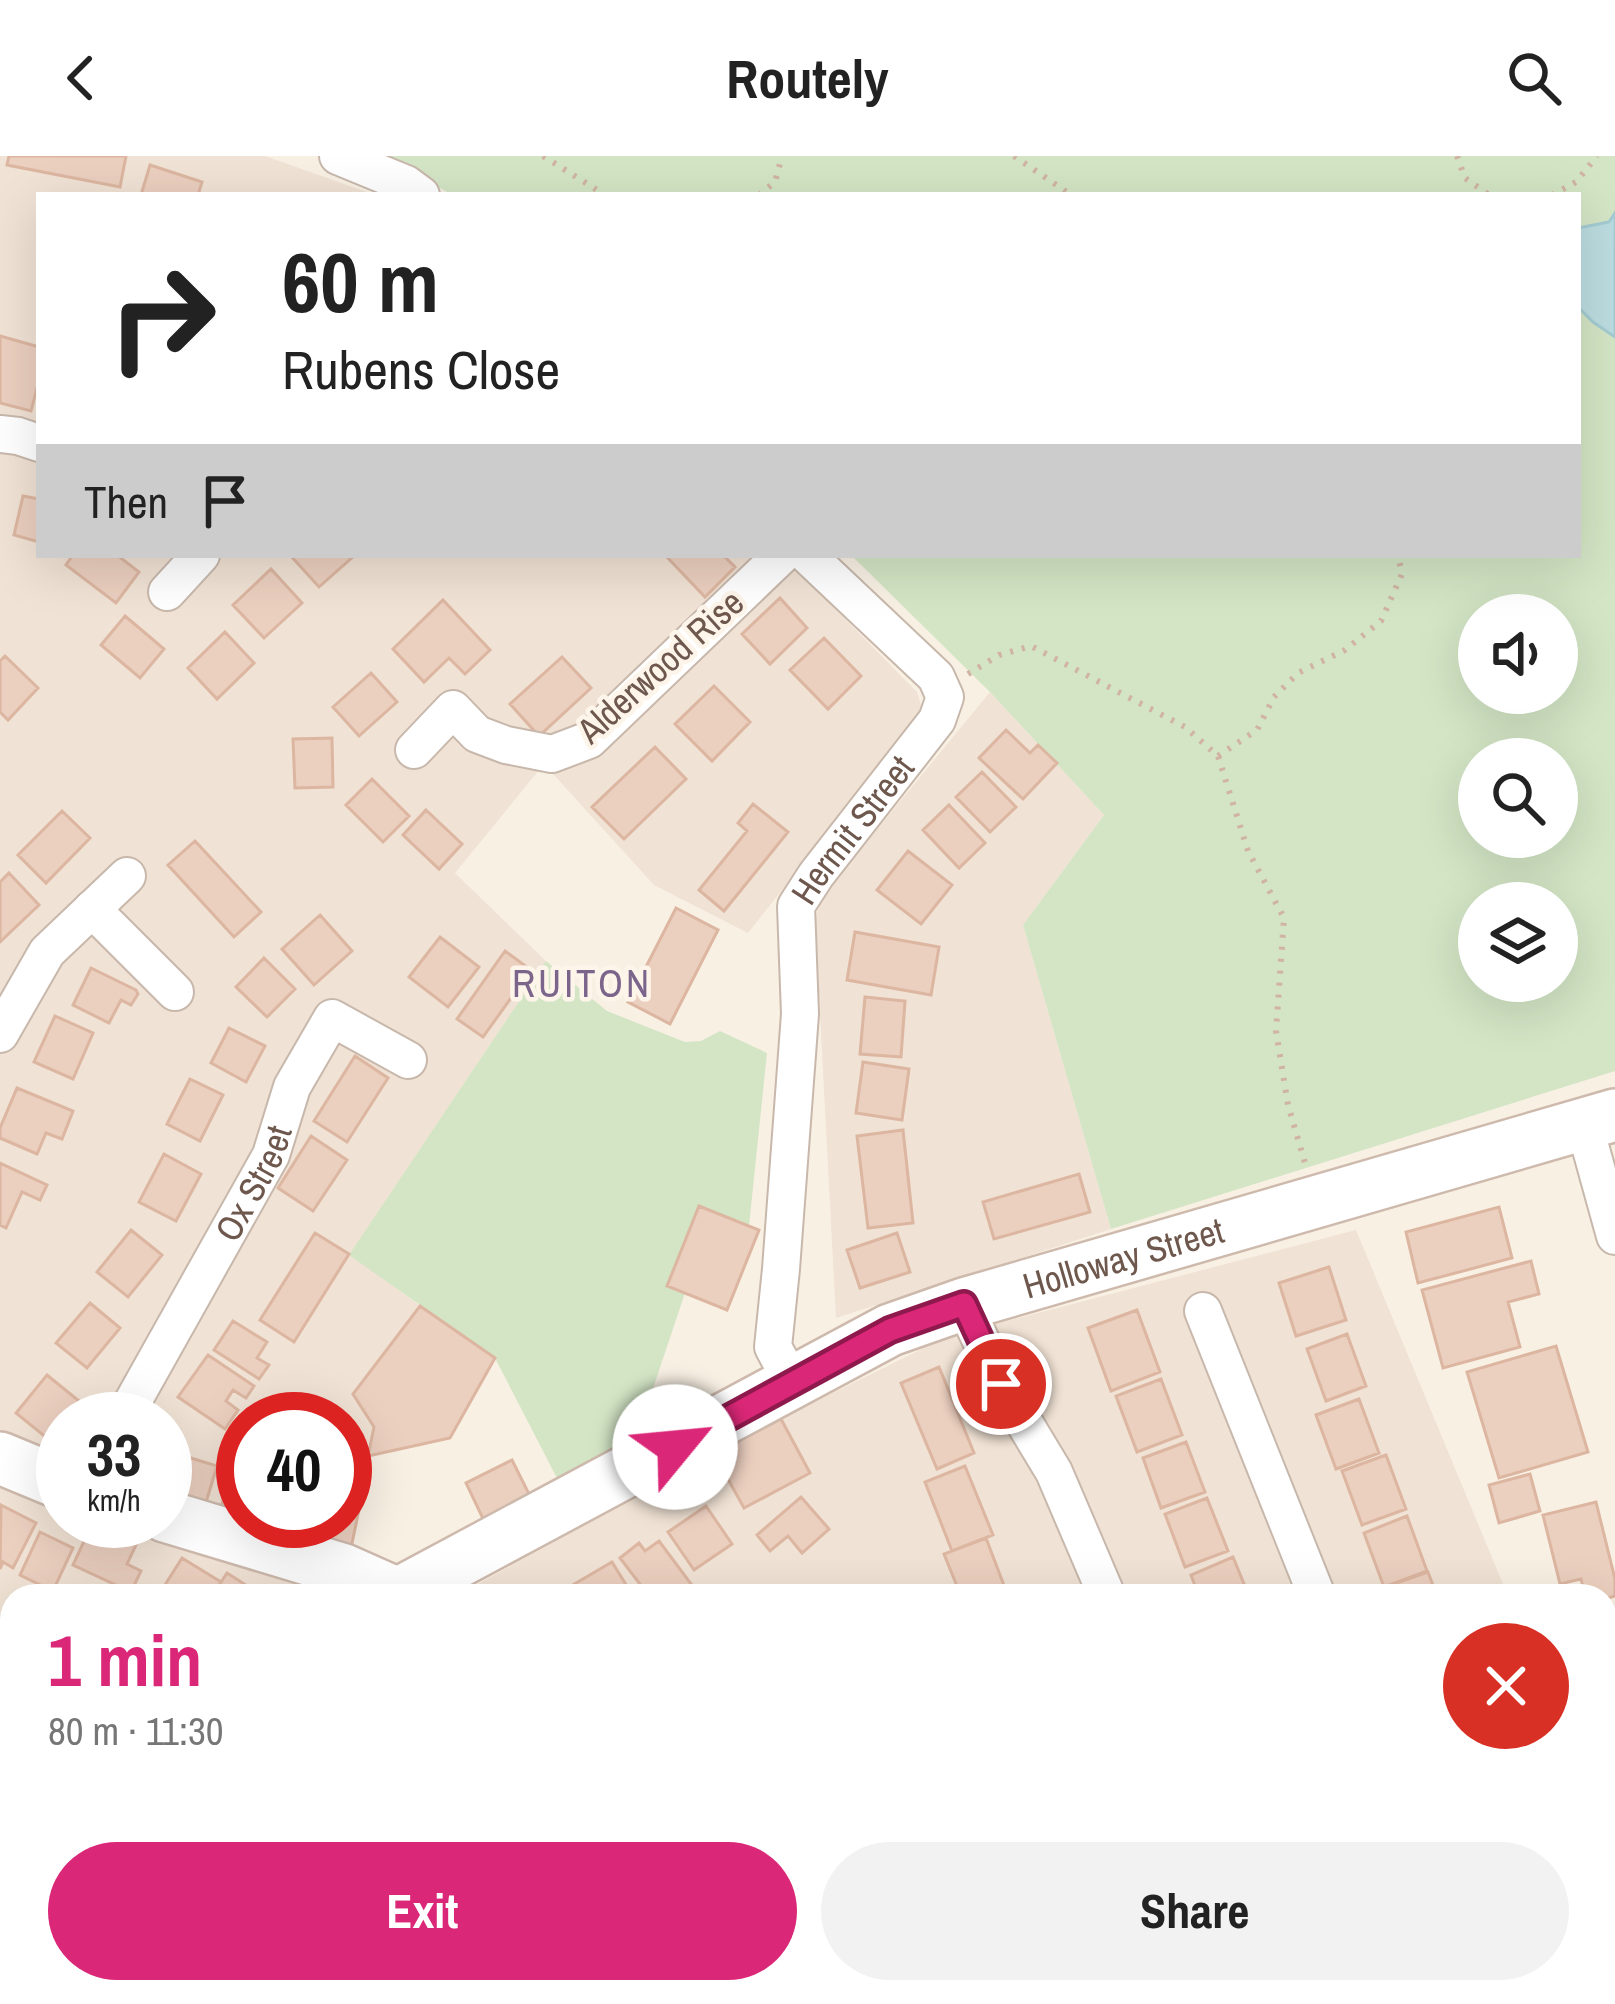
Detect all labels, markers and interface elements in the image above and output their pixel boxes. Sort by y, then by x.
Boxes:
text: Routely [726,42,889,115]
icon: back [48,45,114,111]
icon: search [1501,45,1567,111]
text: 60 m [282,225,439,338]
icon: right [84,240,240,396]
text: Rubens Close [282,333,560,406]
icon: arrive [192,468,258,534]
text: Then [84,471,168,532]
street label: Alderwood Rise [566,578,753,754]
map controls [1458,594,1578,1002]
button: sound [1458,594,1578,714]
button: search [1458,738,1578,858]
street label: Hermit Street [780,745,925,913]
button: layers [1458,882,1578,1002]
district label: RUITON [512,957,652,1009]
street label: Ox Street [204,1120,303,1250]
street label: Holloway Street [1017,1206,1229,1310]
pin [950,1333,1052,1435]
icon: arrive [968,1351,1034,1417]
position arrow [612,1384,738,1510]
speed limit sign: 40 [216,1392,372,1548]
text: 33 [87,1414,141,1495]
text: km/h [87,1480,141,1520]
text: 1 min [48,1611,202,1708]
button: close [1443,1623,1569,1749]
text: 80 m · 11:30 [48,1705,223,1757]
button: Exit [48,1842,797,1980]
button: Share [821,1842,1569,1980]

